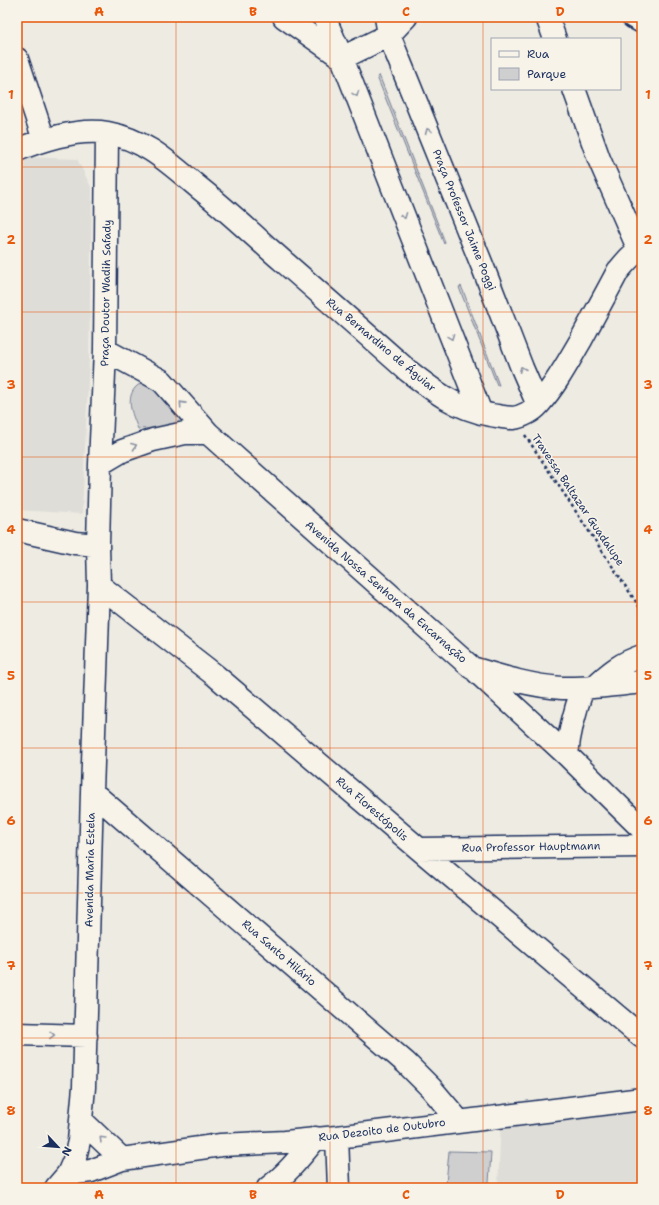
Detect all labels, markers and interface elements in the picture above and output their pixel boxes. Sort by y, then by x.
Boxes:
text: A [94,3,104,20]
text: B [249,3,257,20]
text: C [402,3,410,20]
text: D [555,3,565,20]
legend [491,38,621,90]
text: Rua [527,46,550,62]
text: Parque [527,66,566,82]
text: 1 [8,86,14,103]
text: 1 [645,86,651,103]
one-way arrow [352,91,360,98]
one-way arrow [425,127,433,135]
street label: Praça Professor Jaime Poggi [429,147,499,293]
one-way arrow [399,212,407,219]
street label: Praça Doutor Wadih Safady [97,219,115,367]
text: 2 [6,231,16,248]
text: 2 [643,231,653,248]
street label: Rua Bernardino de Águiar [323,294,440,395]
one-way arrow [447,333,455,340]
one-way arrow [519,365,527,372]
text: 3 [6,376,16,393]
text: 3 [643,376,653,393]
one-way arrow [179,401,187,409]
street label: Travessa Baltazar Guadalupe [528,431,628,569]
one-way arrow [131,442,138,450]
street label: Avenida Nossa Senhora da Encarnação [302,518,470,667]
text: 4 [6,521,16,538]
text: 4 [643,521,653,538]
text: 5 [7,667,15,684]
text: 5 [644,667,652,684]
street label: Rua Florestópolis [333,773,411,845]
text: 6 [6,812,16,829]
street label: Avenida Maria Estela [81,812,99,928]
text: 6 [643,812,653,829]
street label: Rua Professor Hauptmann [462,838,601,856]
street label: Rua Santo Hilário [239,917,320,990]
text: 7 [6,957,16,974]
text: 7 [643,957,653,974]
one-way arrow [49,1031,55,1039]
text: 8 [6,1102,16,1119]
text: 8 [643,1102,653,1119]
street label: Rua Dezoito de Outubro [318,1115,447,1145]
north arrow [38,1127,78,1167]
one-way arrow [99,1136,107,1144]
text: N [58,1144,75,1159]
text: A [94,1186,104,1203]
text: B [249,1186,257,1203]
text: C [402,1186,410,1203]
text: D [555,1186,565,1203]

